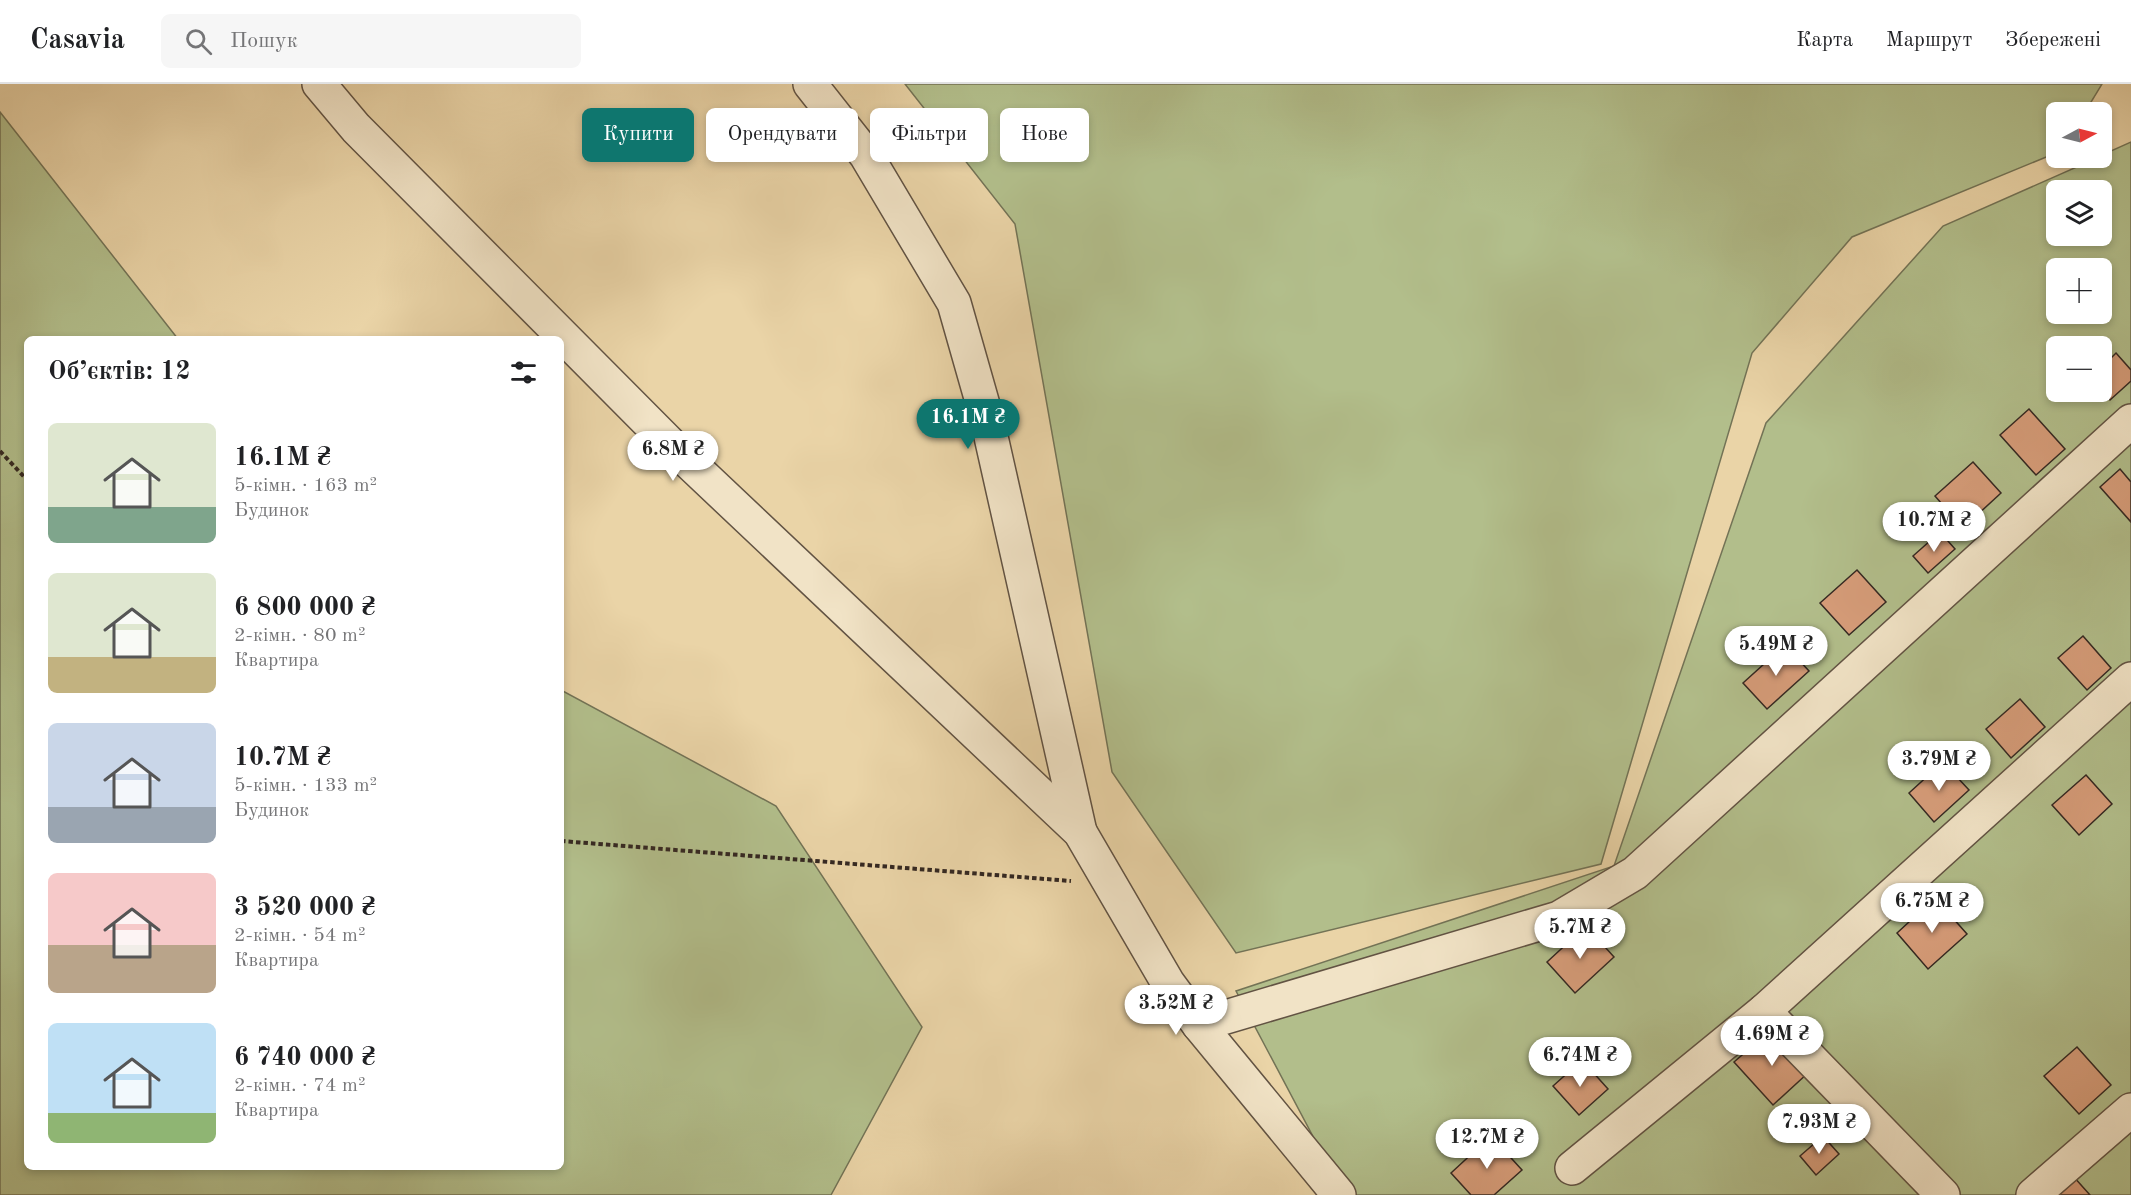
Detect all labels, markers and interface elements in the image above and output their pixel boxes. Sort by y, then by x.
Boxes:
search box [161,14,581,68]
icon: search [182,25,215,58]
text: Casavia [30,27,125,55]
text: Пошук [230,30,298,52]
text: Карта [1796,30,1853,51]
text: Маршрут [1886,30,1972,51]
text: Збережені [2005,30,2101,51]
north arrow [2046,102,2112,168]
map controls [2046,102,2112,402]
chip: Купити [582,108,694,162]
chip: Орендувати [706,108,858,162]
chip: Фільтри [870,108,988,162]
chip: Нове [1000,108,1089,162]
button: layers [2046,180,2112,246]
button: + [2046,258,2112,324]
button: − [2046,336,2112,402]
icon: filters [507,356,540,389]
text: Об’єктів: 12 [48,359,190,385]
pin: 16.1M ₴ [913,399,1023,450]
text: 16.1M ₴ [931,408,1005,428]
pin: 6.8M ₴ [624,431,722,482]
text: 6.8M ₴ [641,440,705,460]
text: 16.1M ₴ [234,445,331,471]
icon: home [96,447,168,519]
text: 5-кімн. · 163 m² [234,476,377,496]
text: Будинок [234,501,309,521]
pin: 10.7M ₴ [1879,502,1989,553]
text: 10.7M ₴ [1897,511,1971,531]
text: 6 800 000 ₴ [234,595,376,621]
icon: home [96,597,168,669]
text: 2-кімн. · 80 m² [234,626,366,646]
pin: 5.49M ₴ [1721,626,1831,677]
text: 5.49M ₴ [1739,635,1813,655]
text: Квартира [234,651,319,671]
pin: 3.79M ₴ [1884,741,1994,792]
text: 10.7M ₴ [234,745,331,771]
icon: home [96,747,168,819]
text: 3.79M ₴ [1902,750,1976,770]
text: 5-кімн. · 133 m² [234,776,377,796]
text: Будинок [234,801,309,821]
pin: 6.75M ₴ [1877,883,1987,934]
text: 6.75M ₴ [1895,892,1969,912]
text: 3 520 000 ₴ [234,895,376,921]
icon: home [96,897,168,969]
pin: 5.7M ₴ [1531,909,1629,960]
text: 5.7M ₴ [1548,918,1612,938]
text: 2-кімн. · 54 m² [234,926,366,946]
text: Квартира [234,951,319,971]
pin: 3.52M ₴ [1121,985,1231,1036]
text: 3.52M ₴ [1139,994,1213,1014]
pin: 4.69M ₴ [1717,1016,1827,1067]
text: 4.69M ₴ [1735,1025,1809,1045]
pin: 6.74M ₴ [1525,1037,1635,1088]
text: 6 740 000 ₴ [234,1045,376,1071]
text: 6.74M ₴ [1543,1046,1617,1066]
icon: home [96,1047,168,1119]
text: 2-кімн. · 74 m² [234,1076,366,1096]
text: Квартира [234,1101,319,1121]
pin: 7.93M ₴ [1764,1104,1874,1155]
text: 7.93M ₴ [1782,1113,1856,1133]
pin: 12.7M ₴ [1432,1119,1542,1170]
text: 12.7M ₴ [1450,1128,1524,1148]

